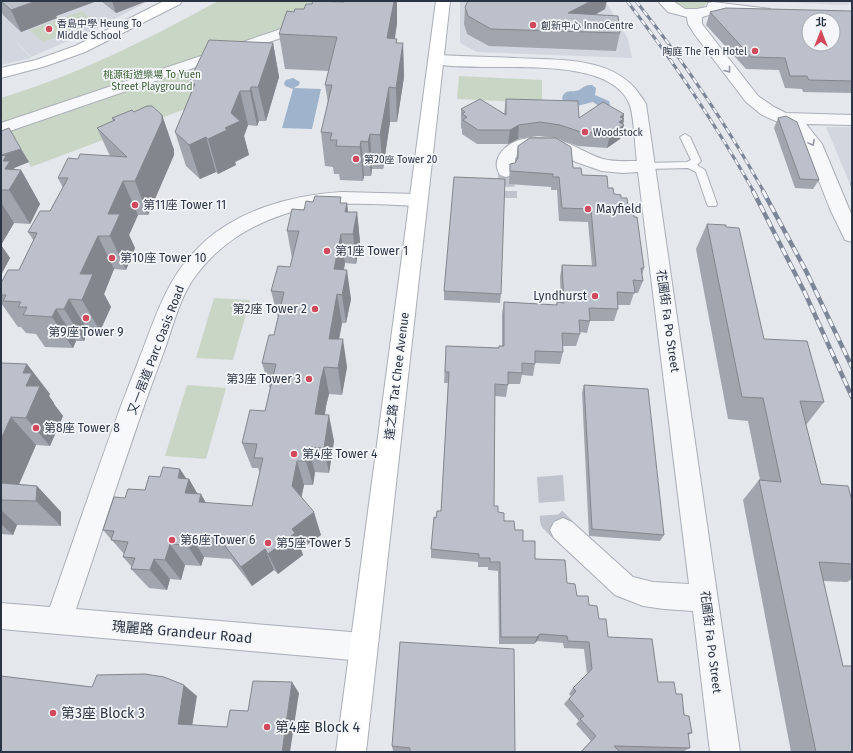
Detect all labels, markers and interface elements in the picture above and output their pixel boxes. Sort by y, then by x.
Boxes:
north arrow [801,12,841,52]
text: 北 [816,16,827,29]
place label: 香島中學 Heung To Middle School [57,18,142,42]
marker: 創新中心 InnoCentre [528,20,538,30]
place label: 創新中心 InnoCentre [541,20,634,32]
marker: 香島中學 Heung To Middle School [44,24,54,34]
place label: 陶庭 The Ten Hotel [662,46,747,58]
marker: 陶庭 The Ten Hotel [750,46,760,56]
one-way arrow [724,65,731,72]
park label: 桃源街遊樂場 To Yuen Street Playground [103,69,201,93]
marker: Woodstock [580,127,590,137]
place label: Woodstock [593,127,644,139]
one-way arrow [807,139,815,146]
marker: 第20座 Tower 20 [351,154,361,164]
place label: 第20座 Tower 20 [364,154,438,166]
place label: 第11座 Tower 11 [143,198,226,212]
marker: 第11座 Tower 11 [130,200,140,210]
place label: Mayfield [596,202,642,216]
marker: Mayfield [583,204,593,214]
place label: 第1座 Tower 1 [335,244,408,258]
marker: 第1座 Tower 1 [322,246,332,256]
place label: 第10座 Tower 10 [120,251,207,265]
marker: 第10座 Tower 10 [107,253,117,263]
street label: 花圃街 Fa Po Street [654,269,682,374]
street label: 又一居道 Parc Oasis Road [125,283,187,417]
place label: Lyndhurst [533,289,588,303]
marker: Lyndhurst [590,291,600,301]
place label: 第2座 Tower 2 [232,302,307,316]
marker: 第2座 Tower 2 [310,304,320,314]
street label: 達之路 Tat Chee Avenue [382,311,412,441]
marker: 第9座 Tower 9 [81,313,91,323]
place label: 第9座 Tower 9 [48,325,124,339]
place label: 第3座 Tower 3 [226,372,301,386]
marker: 第3座 Tower 3 [304,374,314,384]
place label: 第8座 Tower 8 [44,421,120,435]
marker: 第8座 Tower 8 [31,423,41,433]
place label: 第4座 Tower 4 [302,447,378,461]
marker: 第4座 Tower 4 [289,449,299,459]
place label: 第6座 Tower 6 [180,533,255,547]
marker: 第6座 Tower 6 [167,535,177,545]
place label: 第5座 Tower 5 [276,536,351,550]
marker: 第5座 Tower 5 [263,538,273,548]
street label: 花圃街 Fa Po Street [698,590,724,695]
street label: 瑰麗路 Grandeur Road [111,618,253,647]
place label: 第3座 Block 3 [61,705,145,722]
marker: 第3座 Block 3 [48,708,58,718]
place label: 第4座 Block 4 [275,719,360,736]
marker: 第4座 Block 4 [262,722,272,732]

